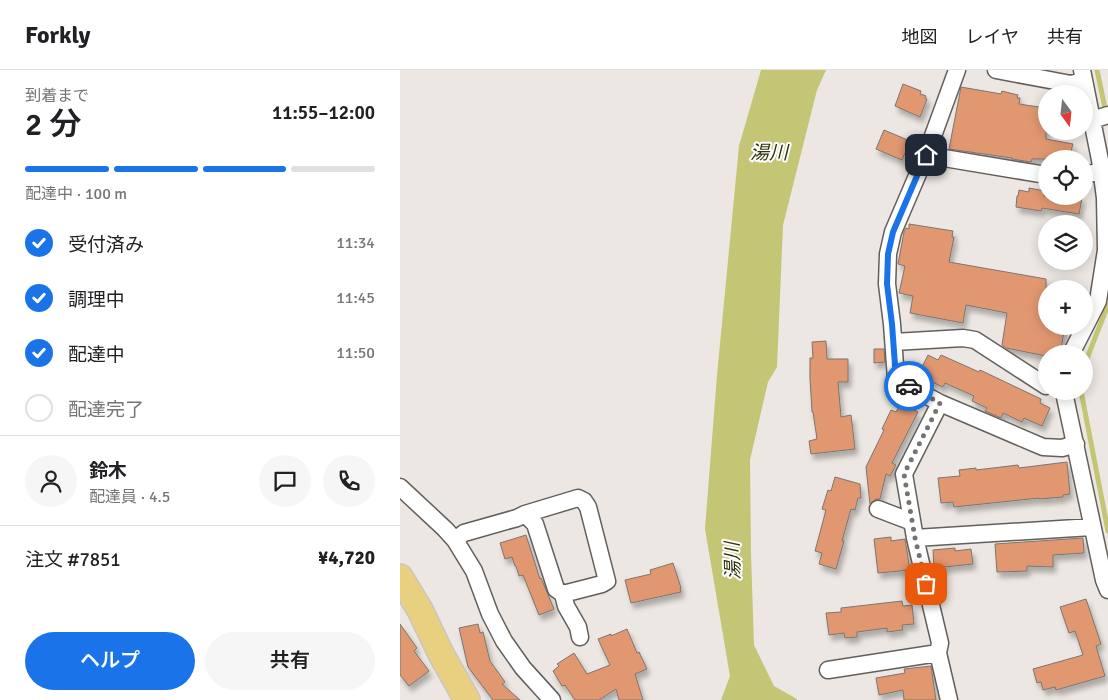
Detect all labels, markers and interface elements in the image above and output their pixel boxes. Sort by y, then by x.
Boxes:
text: Forkly [25,20,91,50]
text: 地図 [902,26,938,48]
text: レイヤ [966,26,1019,48]
text: 共有 [1047,26,1083,48]
north arrow [1038,85,1092,140]
map controls [1038,85,1093,400]
text: 到着まで [25,86,89,106]
text: 11:55–12:00 [272,101,375,125]
text: 2 分 [25,105,81,144]
pin [905,134,947,176]
water label: 湯川 [750,141,790,165]
icon: home [912,141,940,169]
button: locate [1038,150,1093,205]
text: 配達中 · 100 m [25,184,127,204]
button: layers [1038,215,1093,270]
icon: check [25,229,53,257]
text: 受付済み [68,233,144,257]
text: 11:34 [336,233,375,253]
button: + [1038,280,1093,335]
icon: check [25,284,53,312]
text: 調理中 [68,288,125,312]
text: 11:45 [336,288,375,308]
icon: check [25,339,53,367]
text: 配達中 [68,343,125,367]
text: 11:50 [336,343,375,363]
button: − [1038,345,1093,400]
courier [884,361,934,411]
icon: car [895,372,923,400]
text: 配達完了 [68,398,144,422]
button: person [25,455,77,507]
button: chat [259,455,311,507]
button: phone [323,455,375,507]
text: 鈴木 [89,459,127,483]
text: 配達員 · 4.5 [89,487,170,507]
water label: 湯川 [720,540,746,580]
text: ¥4,720 [318,546,375,570]
text: 注文 #7851 [25,548,120,572]
pin [905,563,947,605]
icon: bag [912,570,940,598]
button: ヘルプ [25,632,195,690]
button: 共有 [205,632,375,690]

